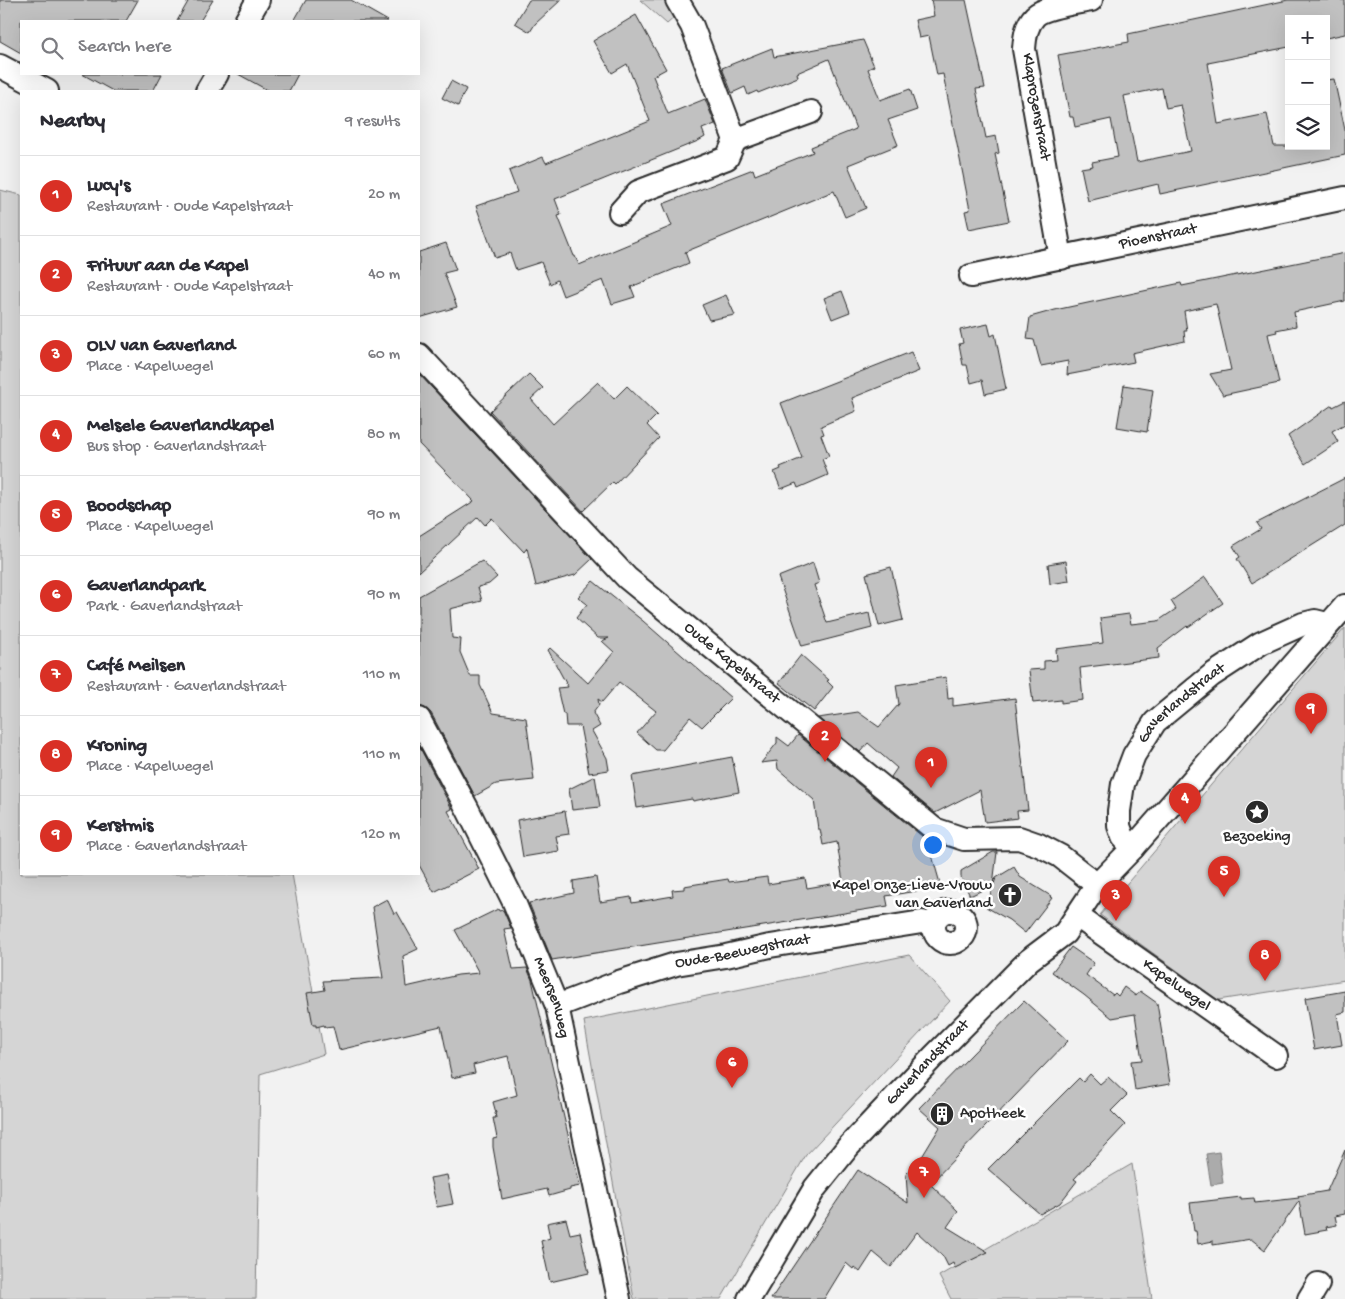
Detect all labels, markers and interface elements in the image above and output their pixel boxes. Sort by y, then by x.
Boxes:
map controls [1285,15,1330,150]
button: + [1285,15,1330,60]
search box [20,20,420,75]
icon: search [38,34,66,62]
text: Search here [78,36,172,59]
street label: Klaprozenstraat [1016,52,1054,163]
button: − [1285,60,1330,105]
button: layers [1285,105,1330,150]
text: Nearby [40,110,105,135]
text: 9 results [345,113,400,132]
text: Lucy's [87,175,131,198]
text: 1 [53,186,59,205]
text: 20 m [368,186,400,205]
text: Restaurant · Oude Kapelstraat [87,198,292,217]
street label: Pioenstraat [1116,219,1200,255]
text: Frituur aan de Kapel [87,255,249,278]
text: 2 [52,266,60,285]
text: 40 m [368,266,400,285]
text: Restaurant · Oude Kapelstraat [87,278,292,297]
text: OLV van Gaverland [87,335,235,358]
text: 3 [52,346,60,365]
text: 60 m [368,346,400,365]
text: Place · Kapelwegel [87,358,213,377]
text: Melsele Gaverlandkapel [87,415,274,438]
text: 4 [52,426,60,445]
text: 80 m [367,426,400,445]
text: Bus stop · Gaverlandstraat [87,438,265,457]
text: Boodschap [87,495,171,518]
text: 5 [52,506,60,525]
text: 90 m [368,506,400,525]
text: Place · Kapelwegel [87,518,213,537]
text: Gaverlandpark [87,575,204,598]
text: 6 [52,586,60,605]
text: 90 m [368,586,400,605]
text: Park · Gaverlandstraat [87,598,242,617]
street label: Oude Kapelstraat [680,619,785,709]
text: Café Meilsen [87,655,185,678]
street label: Gaverlandstraat [1134,659,1230,747]
text: 7 [52,666,60,685]
text: 110 m [363,666,400,685]
text: Restaurant · Gaverlandstraat [87,678,285,697]
pin: 9 [1295,693,1327,734]
pin: 2 [809,721,841,762]
text: Kroning [87,735,147,758]
text: 8 [52,746,60,765]
text: 110 m [363,746,400,765]
pin: 1 [915,747,947,788]
text: Place · Kapelwegel [87,758,213,777]
pin: 4 [1169,783,1201,824]
place icon: Bezoeking [1244,799,1270,825]
text: Kerstmis [87,815,153,838]
text: 9 [52,826,60,845]
text: 120 m [361,826,400,845]
place label: Bezoeking [1222,828,1291,847]
your location [920,832,946,858]
text: Place · Gaverlandstraat [87,838,246,857]
pin: 5 [1208,856,1240,897]
place label: Kapel Onze-Lieve-Vrouw van Gaverland [833,877,994,914]
pin: 3 [1100,880,1132,921]
church icon: Kapel Onze-Lieve-Vrouw van Gaverland [997,882,1023,908]
street label: Oude-Beewegstraat [674,930,813,973]
pin: 8 [1249,940,1281,981]
street label: Meersenweg [528,954,573,1040]
street label: Kapelwegel [1138,955,1214,1016]
street label: Gaverlandstraat [883,1015,975,1110]
pin: 6 [716,1047,748,1088]
building icon: Apotheek [929,1101,955,1127]
place label: Apotheek [960,1105,1026,1124]
pin: 7 [908,1157,940,1198]

